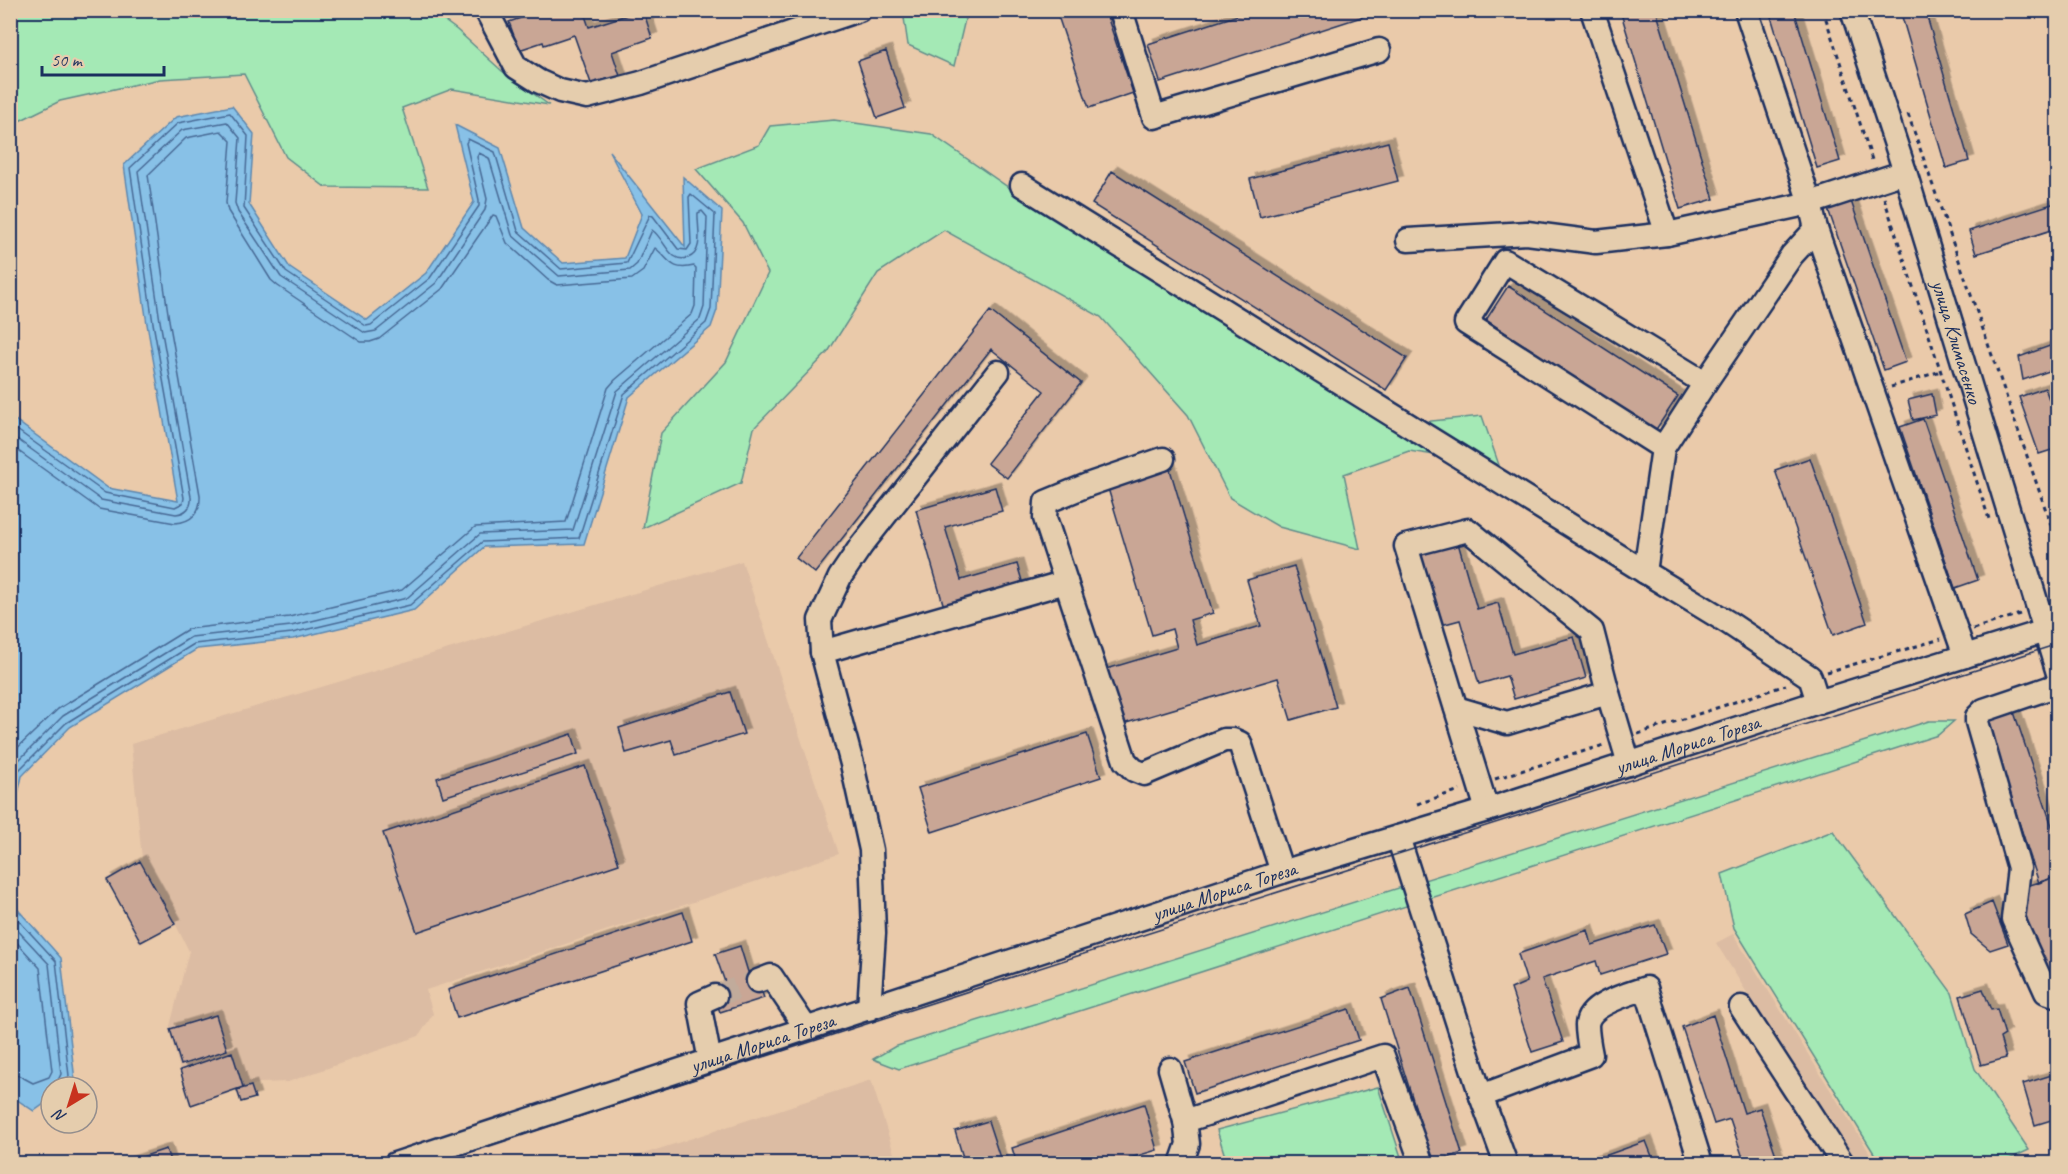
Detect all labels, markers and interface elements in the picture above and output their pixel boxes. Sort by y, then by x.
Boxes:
scale bar [42,39,164,77]
text: 50 m [51,49,84,71]
street label: улица Климасенко [1925,275,1988,408]
street label: улица Мориса Тореза [1610,708,1765,781]
street label: улица Мориса Тореза [1147,855,1302,928]
street label: улица Мориса Тореза [685,1006,840,1079]
north arrow [39,1075,99,1135]
text: N [48,1103,70,1127]

